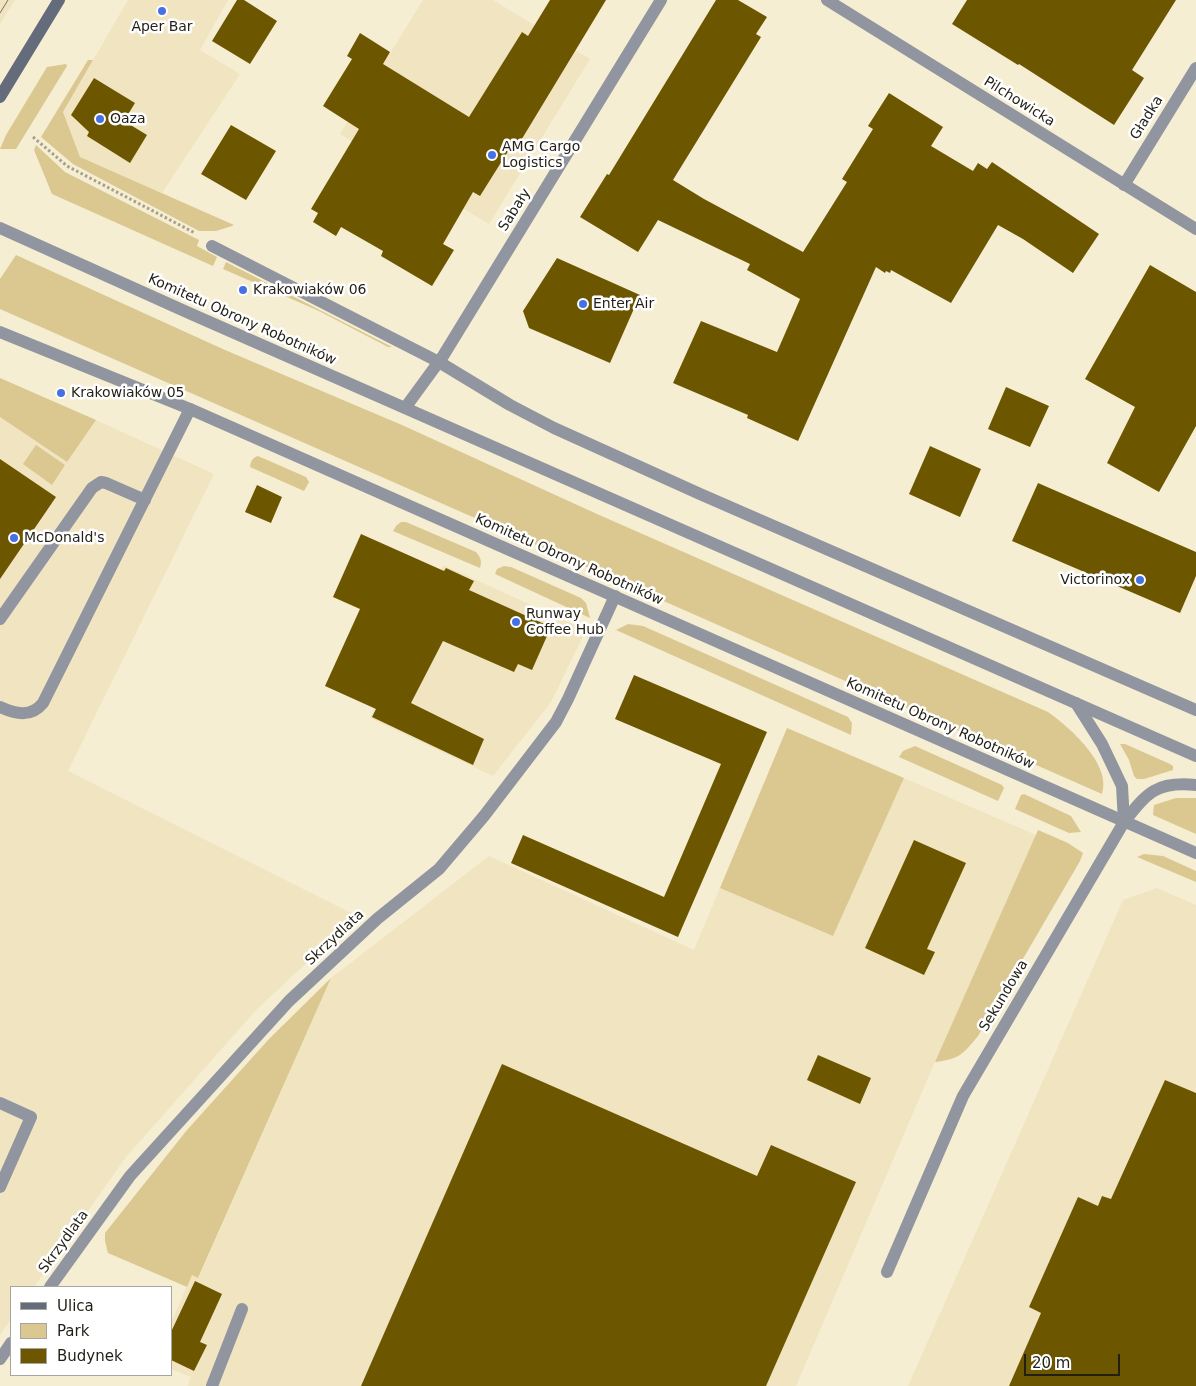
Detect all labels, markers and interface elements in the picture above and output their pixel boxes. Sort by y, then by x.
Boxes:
marker: Aper Bar [156,5,168,17]
place label: Aper Bar [131,19,193,35]
street label: Pilchowicka [980,74,1058,130]
street label: Gładka [1127,93,1167,143]
place label: Oaza [110,111,146,127]
marker: Oaza [94,113,106,125]
place label: AMG Cargo Logistics [502,139,580,172]
marker: AMG Cargo Logistics [486,149,498,161]
street label: Sabały [495,186,535,234]
street label: Komitetu Obrony Robotników [145,271,339,369]
place label: Krakowiaków 06 [253,282,366,298]
marker: Krakowiaków 06 [237,284,249,296]
place label: Enter Air [593,296,654,312]
marker: Enter Air [577,298,589,310]
place label: Krakowiaków 05 [71,385,184,401]
marker: Krakowiaków 05 [55,387,67,399]
street label: Komitetu Obrony Robotników [472,511,666,609]
place label: McDonald's [24,530,104,546]
marker: McDonald's [8,532,20,544]
place label: Victorinox [1060,572,1130,588]
marker: Victorinox [1134,574,1146,586]
place label: Runway Coffee Hub [526,606,604,638]
marker: Runway Coffee Hub [510,616,522,628]
street label: Komitetu Obrony Robotników [843,675,1037,773]
street label: Skrzydlata [302,907,368,969]
street label: Sekundowa [976,957,1032,1035]
street label: Skrzydlata [36,1207,92,1277]
legend [10,1286,172,1376]
text: Ulica [57,1297,94,1315]
text: Park [57,1322,89,1340]
scale bar [1026,1344,1122,1376]
text: Budynek [57,1347,123,1365]
text: 20 m [1032,1354,1070,1372]

